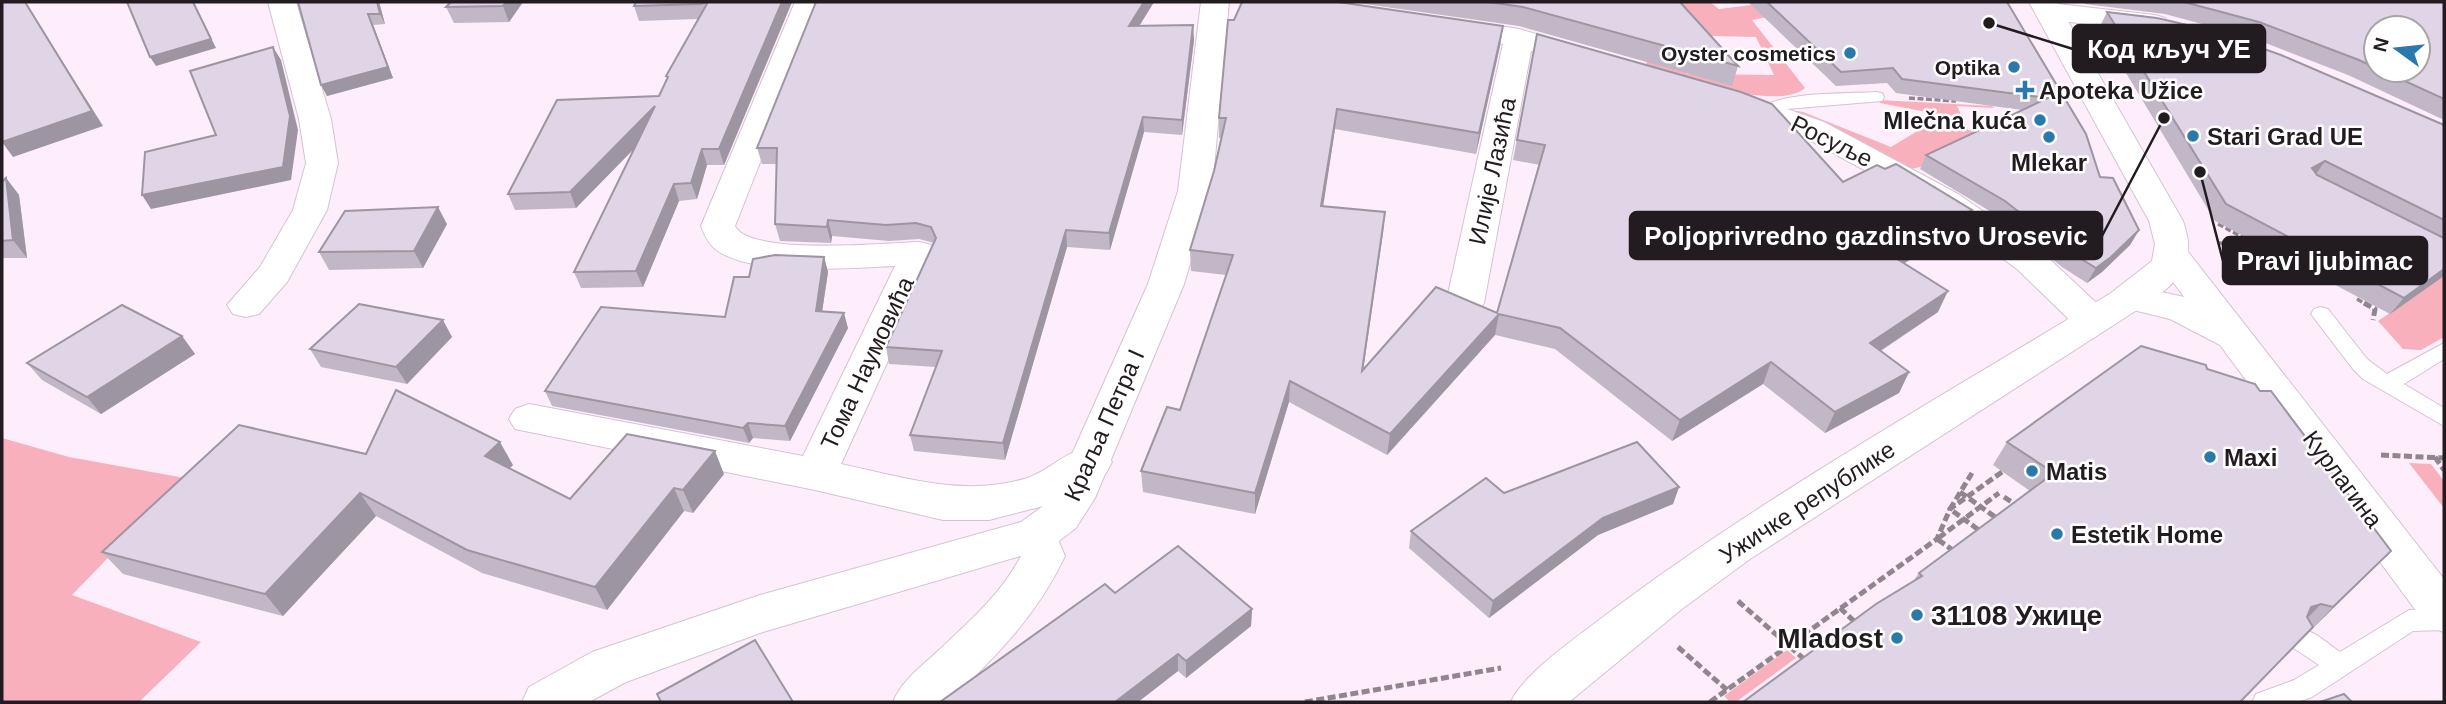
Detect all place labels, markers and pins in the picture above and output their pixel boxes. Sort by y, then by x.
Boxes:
callout: Код кључ УЕ [2073,25,2265,72]
place label: Oyster cosmetics [1661,42,1836,65]
marker: Oyster cosmetics [1842,45,1858,61]
place label: Optika [1935,56,2000,79]
marker: Optika [2006,59,2022,75]
place label: Apoteka Užice [2039,77,2203,104]
marker: Apoteka Užice [2017,82,2033,98]
place label: Mlečna kuća [1883,107,2027,134]
marker: Mlečna kuća [2032,112,2048,128]
place label: Stari Grad UE [2207,123,2363,150]
marker: Stari Grad UE [2185,128,2201,144]
marker: Mlekar [2041,129,2057,145]
place label: Mlekar [2011,149,2087,176]
callout: Poljoprivredno gazdinstvo Urosevic [1630,212,2102,259]
callout: Pravi ljubimac [2223,237,2427,284]
place label: Maxi [2224,444,2277,471]
marker: Maxi [2202,449,2218,465]
place label: Matis [2046,458,2107,485]
marker: Matis [2024,463,2040,479]
place label: Estetik Home [2071,521,2223,548]
marker: Estetik Home [2049,526,2065,542]
place label: 31108 Ужице [1931,600,2102,631]
marker: 31108 Ужице [1909,607,1925,623]
place label: Mladost [1777,623,1883,654]
marker: Mladost [1889,630,1905,646]

